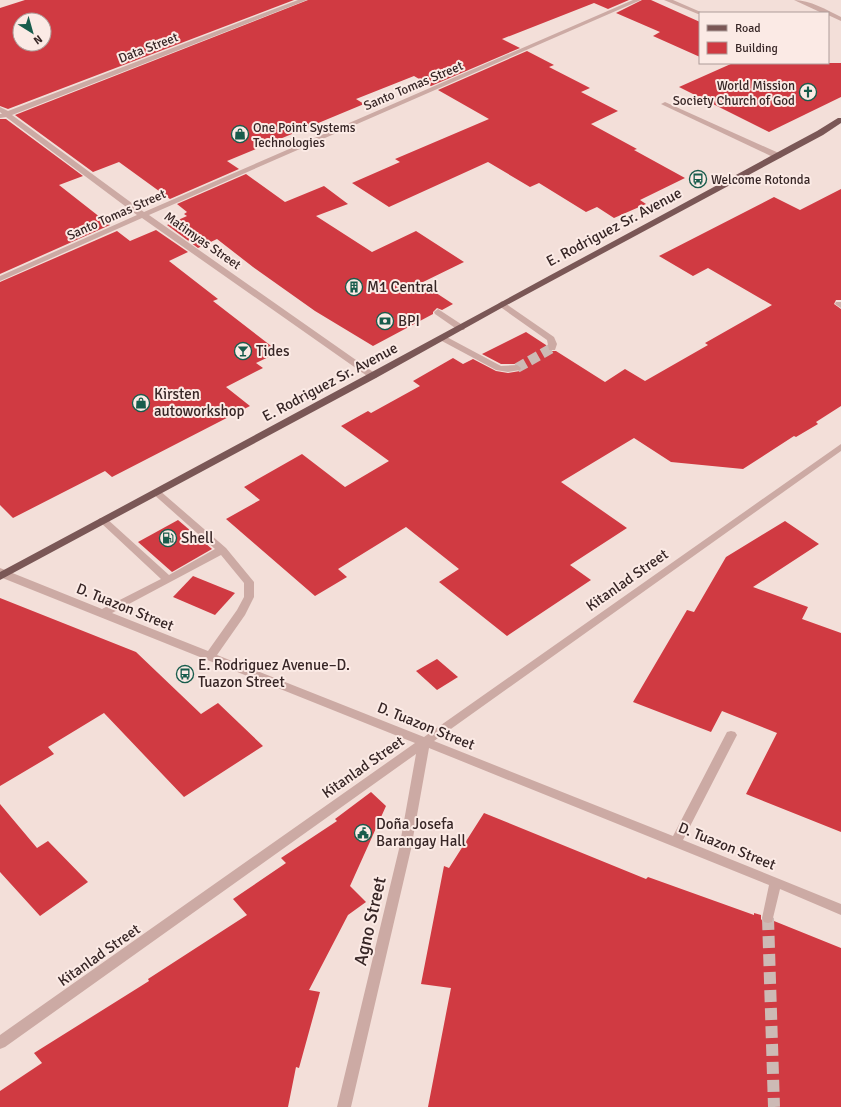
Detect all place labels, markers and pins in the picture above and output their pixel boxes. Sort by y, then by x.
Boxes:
place label: World Mission Society Church of God [673,78,795,109]
church icon: World Mission Society Church of God [798,82,818,102]
place label: One Point Systems Technologies [253,120,356,151]
shop icon: One Point Systems Technologies [230,124,250,144]
bus stop icon: Welcome Rotonda [688,169,708,189]
place label: Welcome Rotonda [711,172,810,188]
building icon: M1 Central [344,277,364,297]
place label: M1 Central [367,278,438,296]
bank icon: BPI [375,311,395,331]
place label: BPI [398,312,420,330]
bar icon: Tides [233,341,253,361]
place label: Tides [256,342,290,360]
place label: Kirsten autoworkshop [154,385,245,420]
shop icon: Kirsten autoworkshop [131,393,151,413]
fuel station icon: Shell [158,528,178,548]
place label: Shell [181,529,214,547]
place label: E. Rodriguez Avenue–D. Tuazon Street [198,656,350,691]
bus stop icon: E. Rodriguez Avenue–D. Tuazon Street [175,664,195,684]
place label: Doña Josefa Barangay Hall [376,815,466,850]
public building icon: Doña Josefa Barangay Hall [353,823,373,843]

